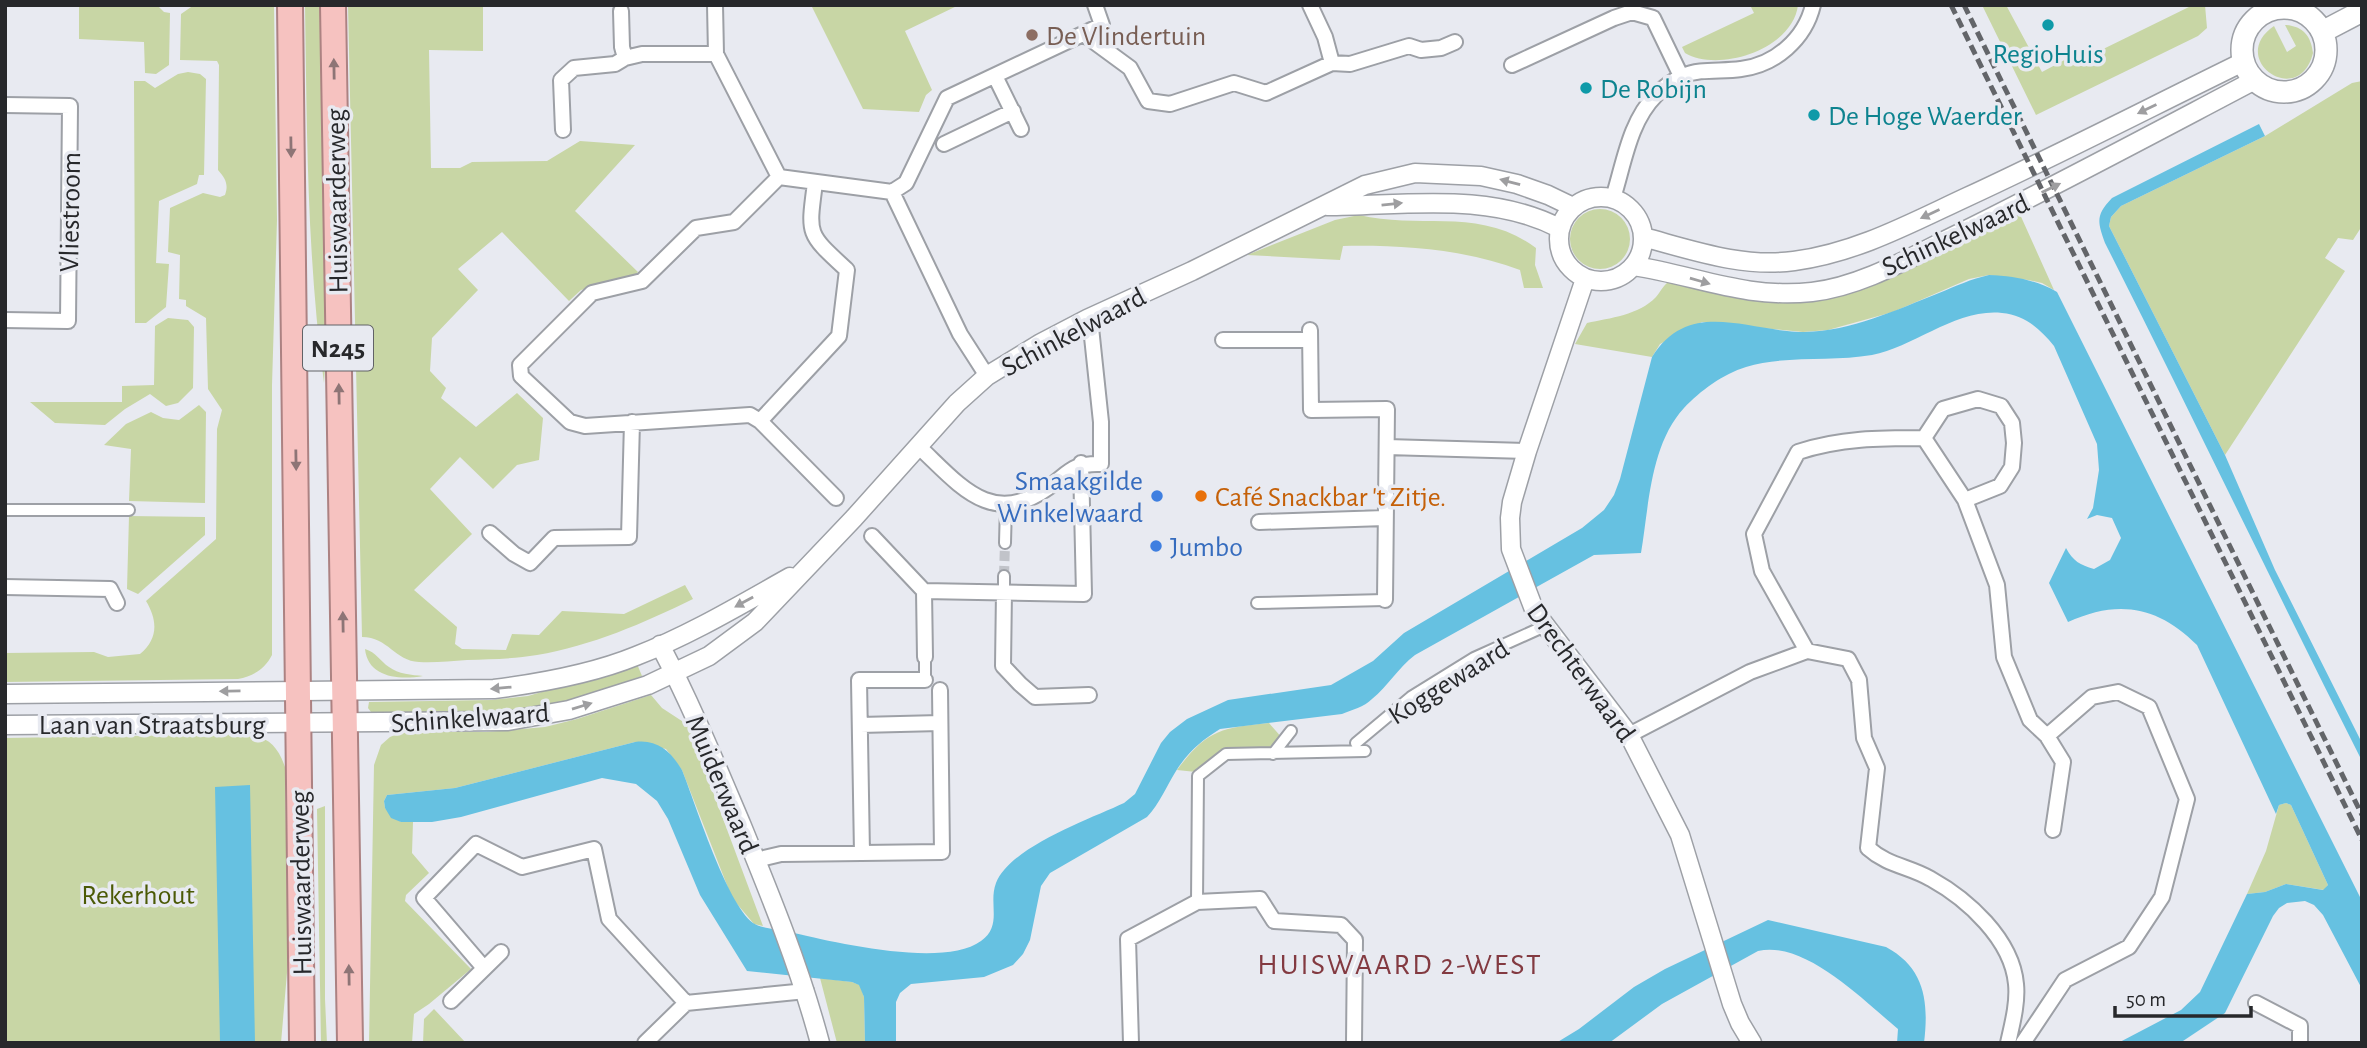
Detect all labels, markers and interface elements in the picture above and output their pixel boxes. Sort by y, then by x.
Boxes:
marker: RegioHuis [2040,17,2056,33]
place label: De Vlindertuin [1046,23,1206,51]
marker: De Vlindertuin [1024,27,1040,43]
place label: RegioHuis [1992,41,2104,69]
one-way arrow [328,58,340,80]
place label: De Robijn [1600,76,1707,104]
marker: De Robijn [1578,80,1594,96]
place label: De Hoge Waerder [1828,103,2022,131]
one-way arrow [2137,103,2157,115]
marker: De Hoge Waerder [1806,107,1822,123]
street label: Huiswaarderweg [322,108,354,294]
one-way arrow [285,136,297,158]
street label: Vliestroom [56,152,86,272]
one-way arrow [1499,177,1520,187]
one-way arrow [2041,182,2061,193]
street label: Schinkelwaard [1878,190,2034,282]
one-way arrow [1381,198,1403,209]
one-way arrow [1920,208,1940,220]
one-way arrow [1690,276,1712,287]
street label: Schinkelwaard [997,283,1151,382]
road number: N245 [303,326,373,370]
one-way arrow [333,383,345,405]
one-way arrow [290,450,301,472]
place label: Smaakgilde Winkelwaard [997,468,1143,528]
place label: Café Snackbar 't Zitje. [1215,484,1446,512]
marker: Smaakgilde Winkelwaard [1149,488,1165,504]
marker: Café Snackbar 't Zitje. [1193,488,1209,504]
place label: Jumbo [1170,534,1243,562]
marker: Jumbo [1148,538,1164,554]
one-way arrow [735,596,754,608]
street label: Drechterwaard [1521,599,1640,748]
one-way arrow [337,611,349,633]
street label: Koggewaard [1384,635,1514,731]
one-way arrow [489,683,511,694]
one-way arrow [219,685,241,697]
street label: Schinkelwaard [390,699,550,739]
one-way arrow [571,701,592,711]
street label: Laan van Straatsburg [39,712,266,740]
street label: Muiderwaard [680,712,763,858]
street label: Huiswaarderweg [286,790,318,976]
park label: Rekerhout [81,882,195,910]
district label: HUISWAARD 2-WEST [1257,950,1543,980]
one-way arrow [343,963,354,985]
scale bar [2115,974,2252,1018]
text: 50 m [2126,989,2166,1010]

